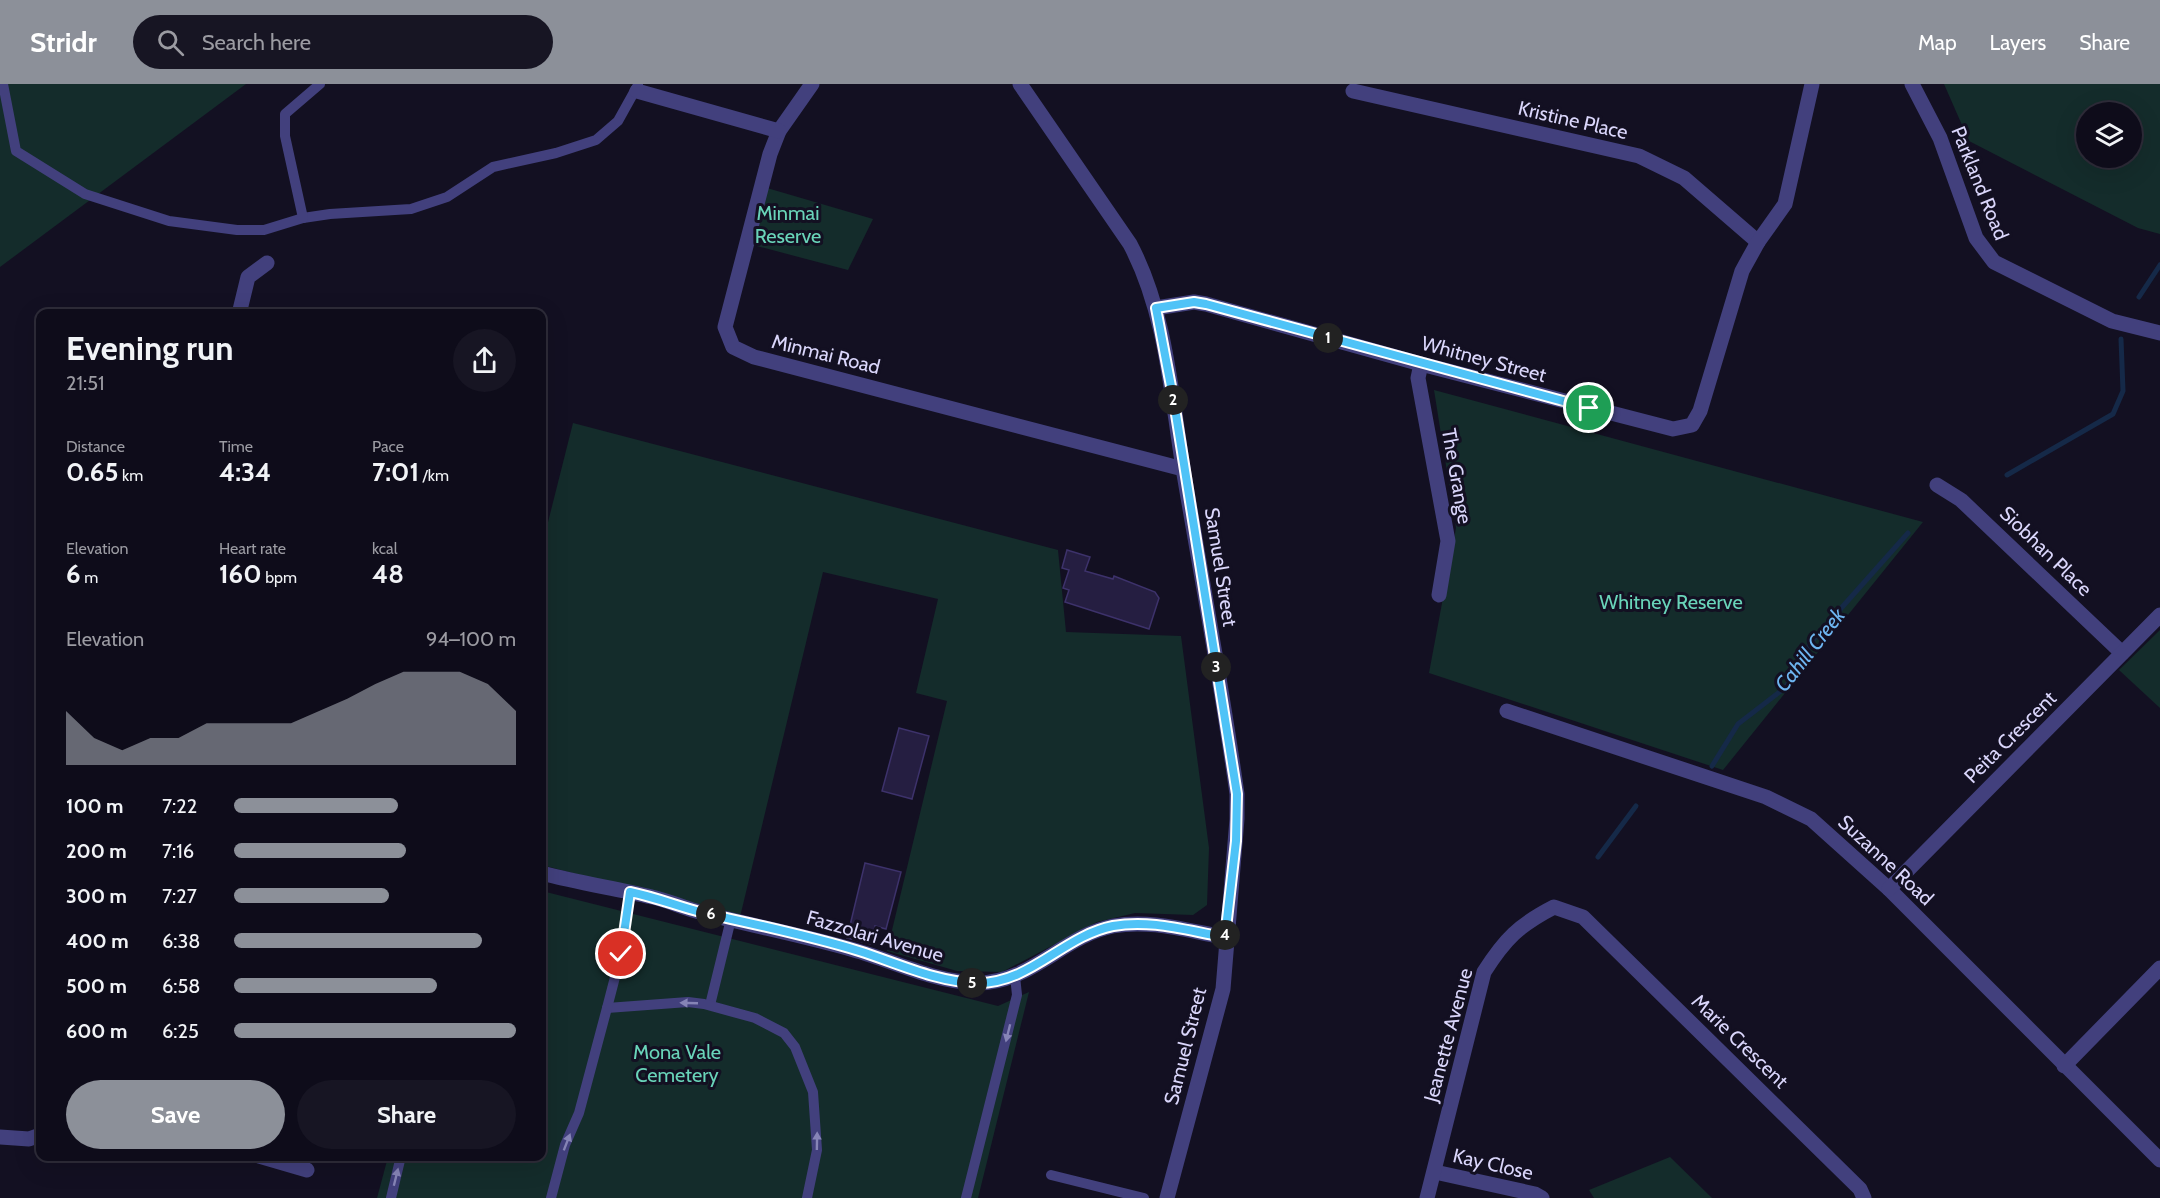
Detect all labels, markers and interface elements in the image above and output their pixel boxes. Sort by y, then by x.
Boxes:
search box [133,15,553,69]
text: Stridr [30,25,97,59]
icon: search [154,26,187,59]
text: Search here [202,29,311,56]
text: Map [1918,30,1957,55]
text: Layers [1990,30,2046,55]
text: Share [2079,30,2130,55]
street label: Kristine Place [1516,96,1630,144]
map controls [2076,102,2142,168]
button: layers [2076,102,2142,168]
street label: Parkland Road [1946,123,2014,243]
park label: Minmai Reserve [755,201,821,248]
pin: 1 [1313,323,1343,353]
text: Evening run [66,328,233,368]
text: 1 [1325,328,1331,347]
button: share [453,329,516,392]
street label: Minmai Road [769,329,883,379]
street label: Whitney Street [1419,331,1549,387]
text: 21:51 [66,371,105,395]
pin [1563,382,1614,433]
pin: 2 [1158,385,1188,415]
text: 2 [1169,390,1177,409]
icon: arrive [1572,391,1605,424]
street label: The Grange [1437,426,1477,526]
text: Distance [66,437,125,456]
text: Time [219,437,253,456]
text: Pace [372,437,404,456]
text: 0.65 [66,456,118,488]
text: 4:34 [219,456,271,488]
text: 7:01 [372,456,419,488]
text: km [118,466,143,485]
text: /km [419,466,449,485]
street label: Siobhan Place [1995,501,2097,601]
street label: Samuel Street [1200,506,1242,628]
text: Elevation [66,539,129,558]
text: Heart rate [219,539,286,558]
text: kcal [372,539,398,558]
text: 6 [66,558,81,590]
text: 160 [219,558,262,590]
text: 48 [372,558,404,590]
text: m [81,568,98,587]
text: bpm [262,568,297,587]
park label: Whitney Reserve [1599,590,1743,614]
water label: Cahill Creek [1769,602,1850,696]
text: Elevation [66,627,144,651]
text: 94–100 m [426,627,516,651]
pin: 3 [1201,652,1231,682]
text: 3 [1212,657,1220,676]
street label: Peita Crescent [1959,686,2061,788]
text: 100 m [66,794,124,818]
text: 7:22 [162,794,197,818]
street label: Suzanne Road [1833,810,1939,910]
text: 200 m [66,839,127,863]
text: 7:16 [162,839,194,863]
text: 300 m [66,884,127,908]
text: 7:27 [162,884,197,908]
pin: 6 [696,899,726,929]
text: 6 [707,904,716,923]
street label: Fazzolari Avenue [804,905,946,967]
pin: 4 [1210,920,1240,950]
text: 4 [1220,925,1230,944]
pin [595,928,646,979]
text: 400 m [66,929,129,953]
text: 6:38 [162,929,200,953]
icon: check [604,937,637,970]
street label: Jeanette Avenue [1418,965,1477,1106]
pin: 5 [957,968,987,998]
text: 5 [968,973,976,992]
text: 500 m [66,974,127,998]
text: 6:58 [162,974,200,998]
street label: Samuel Street [1159,985,1211,1107]
street label: Marie Crescent [1687,989,1793,1093]
one-way arrow [679,999,698,1008]
text: 600 m [66,1019,127,1043]
text: 6:25 [162,1019,199,1043]
one-way arrow [1002,1024,1012,1042]
park label: Mona Vale Cemetery [633,1040,721,1087]
button: Save [66,1080,285,1149]
button: Share [297,1080,516,1149]
one-way arrow [812,1131,822,1150]
one-way arrow [562,1133,572,1151]
street label: Kay Close [1451,1143,1535,1185]
one-way arrow [392,1168,402,1186]

